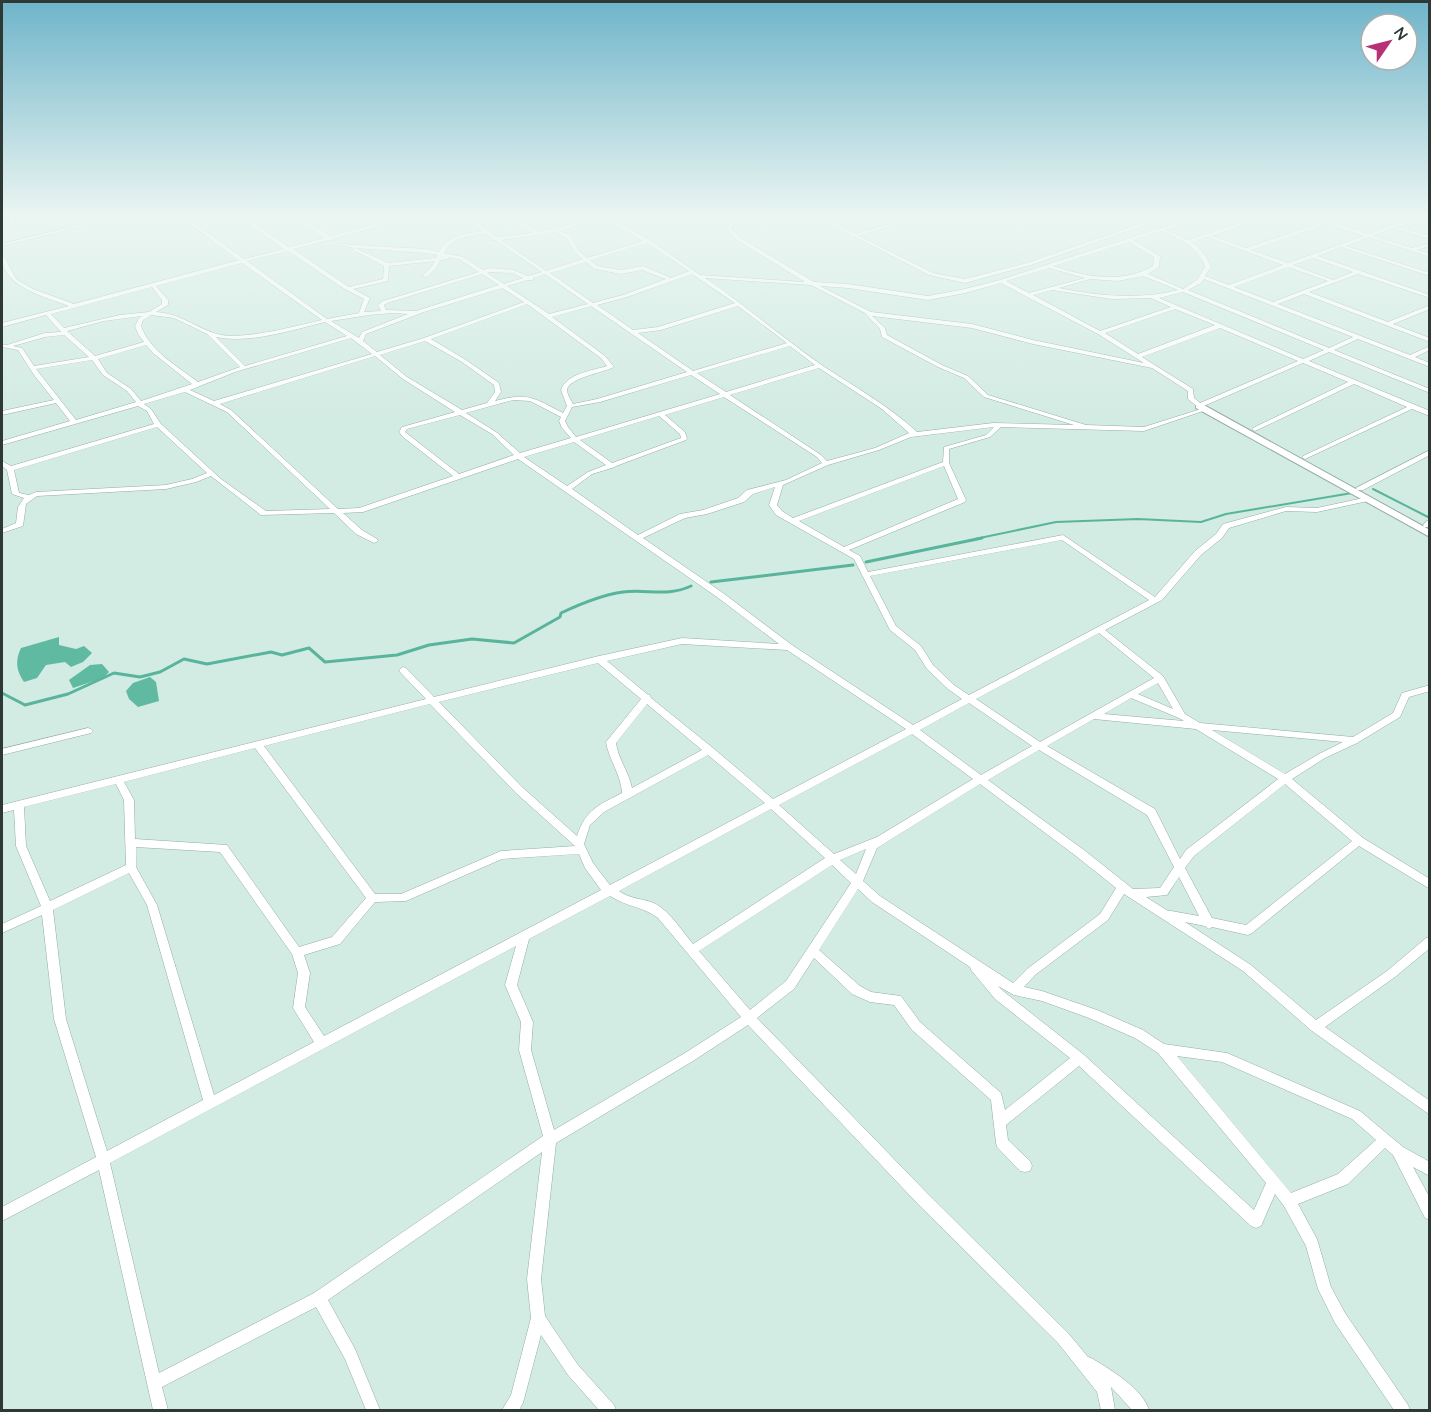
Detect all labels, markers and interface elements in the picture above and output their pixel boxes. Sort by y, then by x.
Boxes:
north arrow [1359,12,1419,72]
text: N [1390,23,1413,44]

